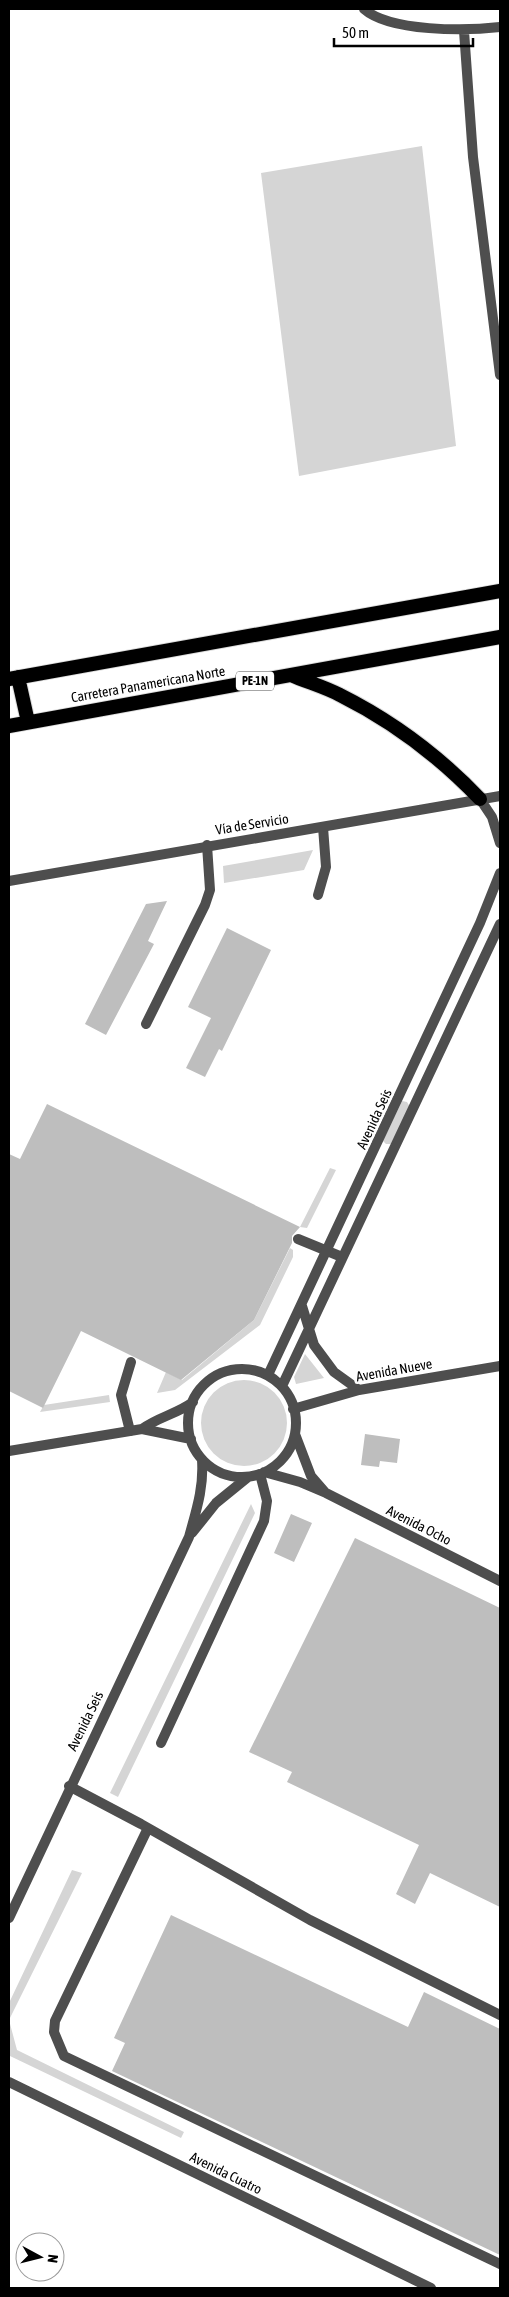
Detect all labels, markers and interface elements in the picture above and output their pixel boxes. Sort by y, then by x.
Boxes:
scale bar [334,15,473,47]
text: 50 m [342,24,369,41]
street label: Carretera Panamericana Norte [70,663,226,705]
road number: PE-1N [236,671,274,690]
street label: Vía de Servicio [214,810,290,838]
street label: Avenida Seis [353,1086,395,1152]
street label: Avenida Nueve [355,1355,433,1385]
street label: Avenida Ocho [384,1502,454,1548]
street label: Avenida Seis [64,1689,106,1753]
street label: Avenida Cuatro [187,2149,265,2197]
north arrow [15,2232,65,2282]
text: N [44,2254,61,2264]

